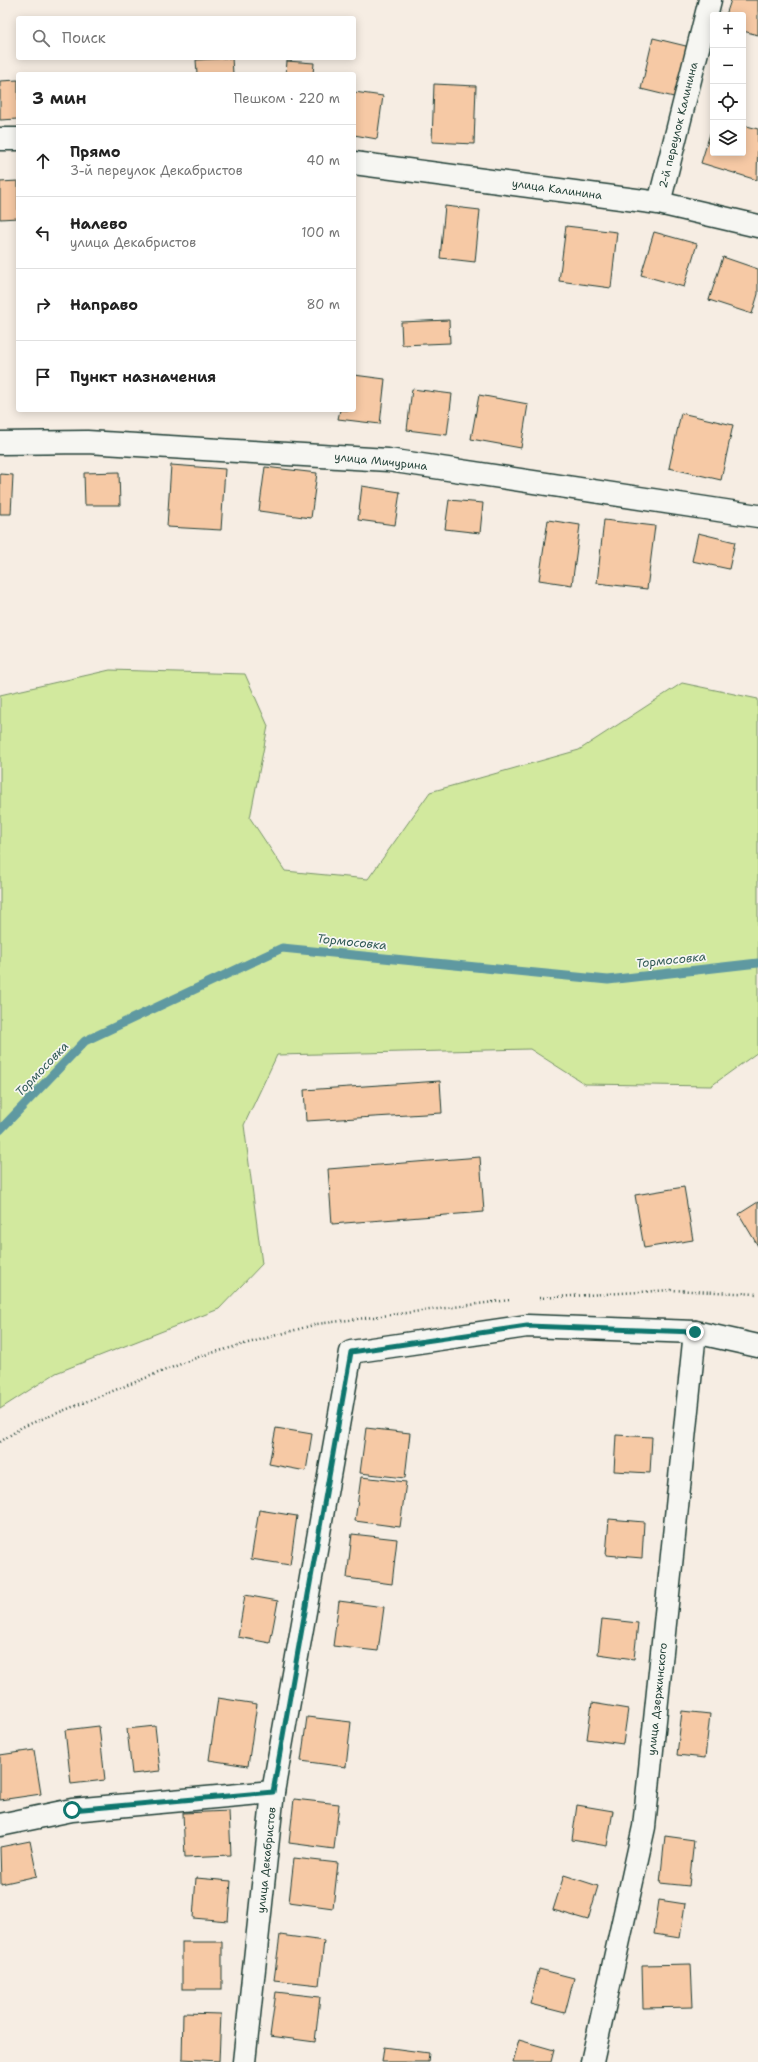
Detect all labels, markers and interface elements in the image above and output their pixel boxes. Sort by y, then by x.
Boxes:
map controls [710,12,746,156]
button: + [710,12,746,48]
search box [16,16,356,60]
icon: search [30,27,52,49]
text: Поиск [62,28,106,48]
button: − [710,48,746,84]
street label: 2-й переулок Калинина [656,60,701,190]
button: locate [710,84,746,120]
text: 3 мин [32,87,87,109]
text: Пешком · 220 m [234,90,340,107]
button: layers [710,120,746,156]
text: Прямо [70,142,120,162]
icon: ahead [32,150,54,172]
text: 40 m [306,152,340,169]
text: 3-й переулок Декабристов [70,162,243,179]
street label: улица Калинина [511,176,603,203]
text: Налево [70,214,128,234]
icon: left [32,222,54,244]
text: 100 m [301,224,340,241]
text: улица Декабристов [70,234,196,251]
icon: right [32,294,54,316]
text: Направо [70,295,138,315]
text: 80 m [306,296,340,313]
icon: arrive [32,366,54,388]
text: Пункт назначения [70,367,216,387]
street label: улица Мичурина [334,449,428,474]
water label: Тормосовка [316,930,388,954]
water label: Тормосовка [635,948,707,972]
water label: Тормосовка [12,1038,72,1100]
route end [686,1323,704,1341]
street label: улица Дзержинского [644,1642,671,1756]
route start [63,1801,81,1819]
street label: улица Декабристов [253,1806,280,1914]

